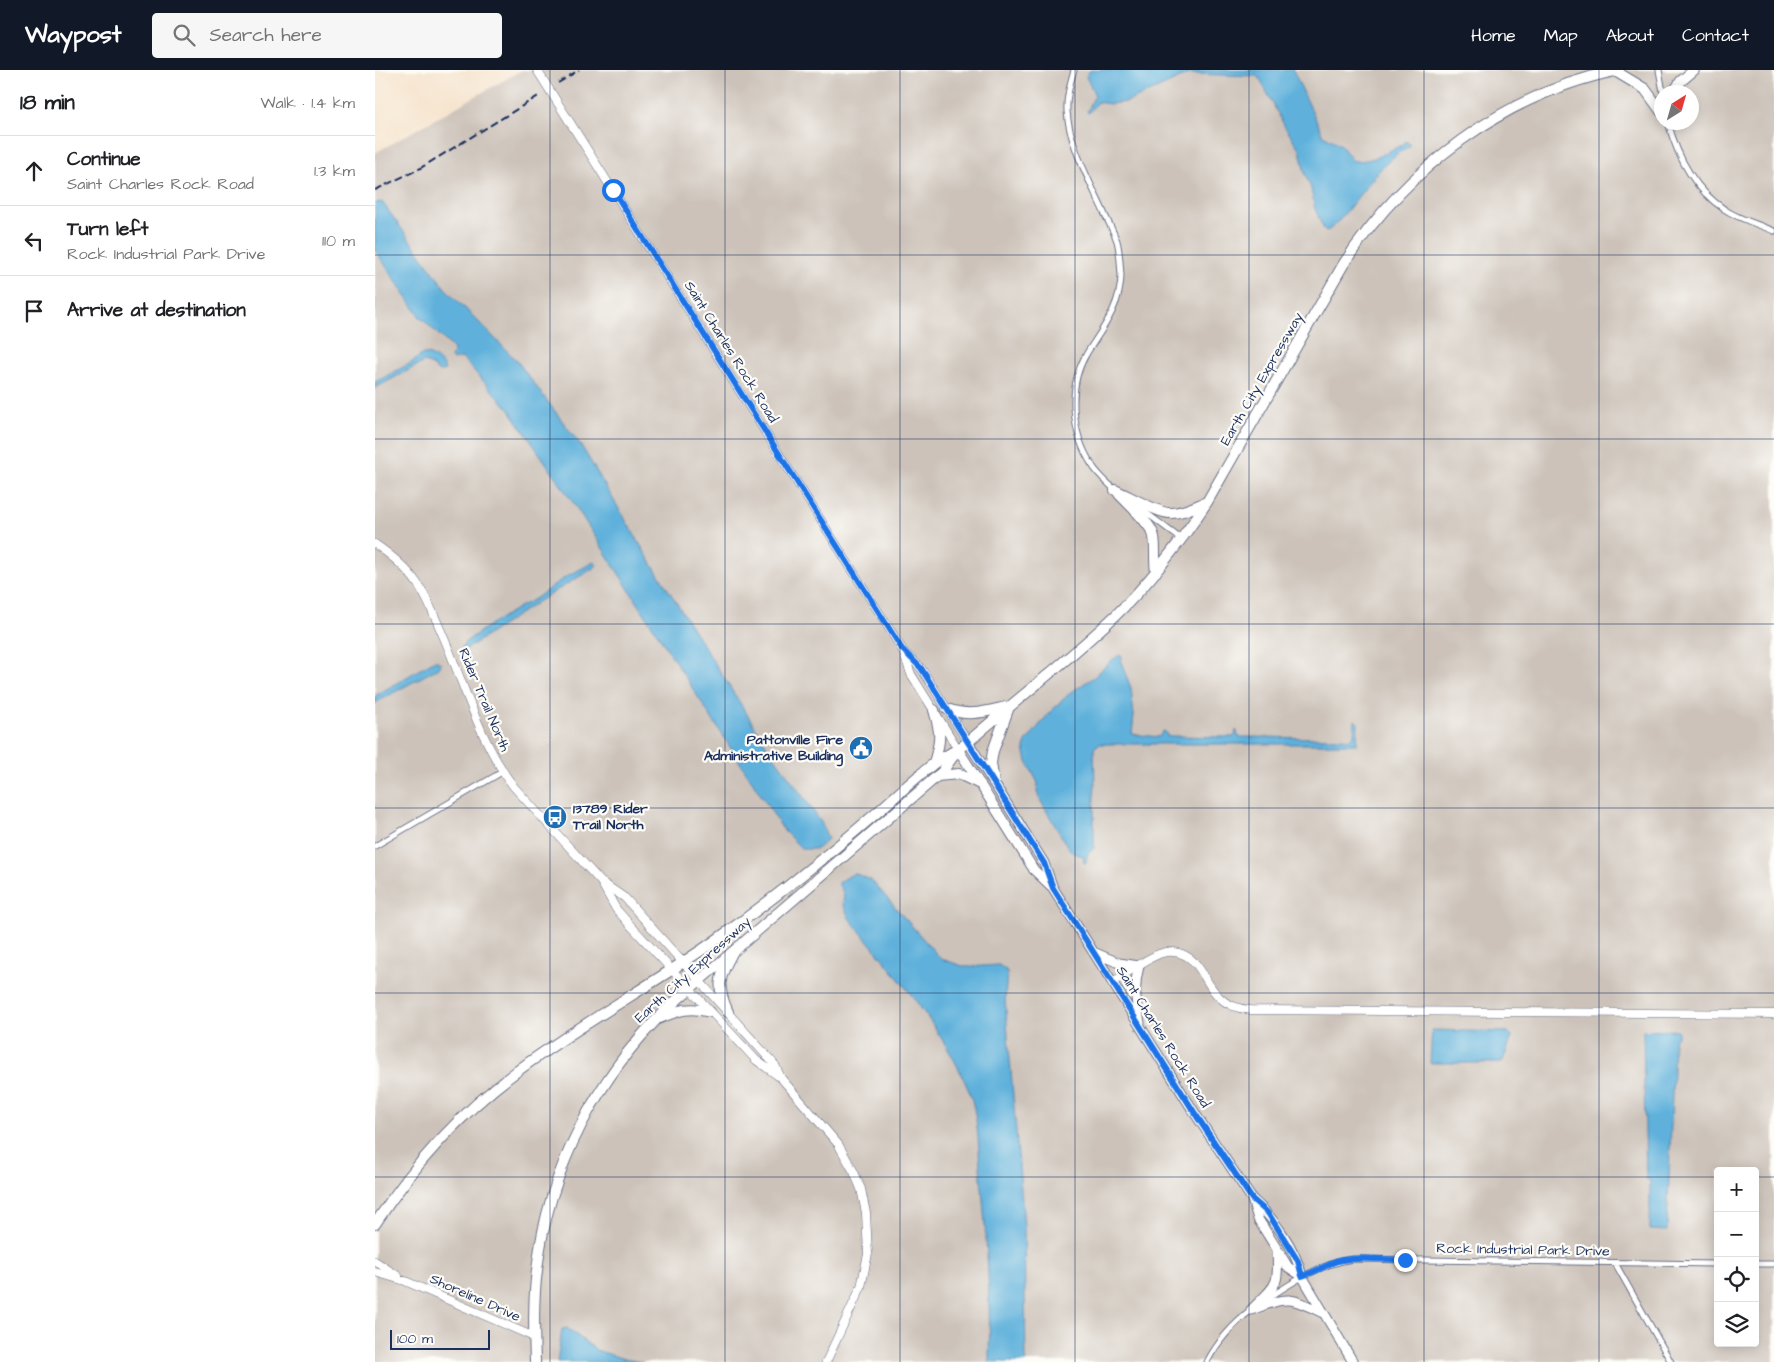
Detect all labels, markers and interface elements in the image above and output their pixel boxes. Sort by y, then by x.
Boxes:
search box [152,13,502,58]
text: Waypost [25,18,122,52]
icon: search [170,21,198,49]
text: Search here [210,22,322,49]
text: Home [1471,23,1516,48]
text: Map [1544,23,1578,48]
text: About [1606,23,1654,48]
text: Contact [1682,23,1749,48]
north arrow [1654,85,1699,130]
text: 18 min [20,88,75,117]
text: Walk · 1.4 km [261,92,355,114]
text: Continue [67,146,141,173]
icon: ahead [20,157,48,185]
text: 1.3 km [314,160,355,182]
text: Saint Charles Rock Road [67,173,254,195]
route start [602,179,625,202]
text: Turn left [67,216,148,243]
icon: left [20,227,48,255]
text: 110 m [322,230,355,252]
text: Rock Industrial Park Drive [67,243,265,265]
street label: Saint Charles Rock Road [679,277,783,427]
icon: arrive [20,297,48,325]
text: Arrive at destination [67,297,246,324]
street label: Earth City Expressway [1216,309,1308,449]
street label: Rider Trail North [453,645,515,755]
place label: Pattonville Fire Administrative Building [704,730,844,767]
public building icon: Pattonville Fire Administrative Building [848,735,874,761]
place label: 13789 Rider Trail North [572,799,648,835]
bus stop icon: 13789 Rider Trail North [542,804,568,830]
street label: Earth City Expressway [630,912,756,1028]
street label: Saint Charles Rock Road [1111,962,1215,1112]
map controls [1714,1167,1759,1347]
button: + [1714,1167,1759,1212]
button: − [1714,1212,1759,1257]
street label: Rock Industrial Park Drive [1436,1238,1610,1262]
route end [1394,1249,1417,1272]
button: locate [1714,1257,1759,1302]
street label: Shoreline Drive [426,1269,524,1327]
button: layers [1714,1302,1759,1347]
scale bar [390,1327,490,1350]
text: 100 m [397,1329,433,1349]

